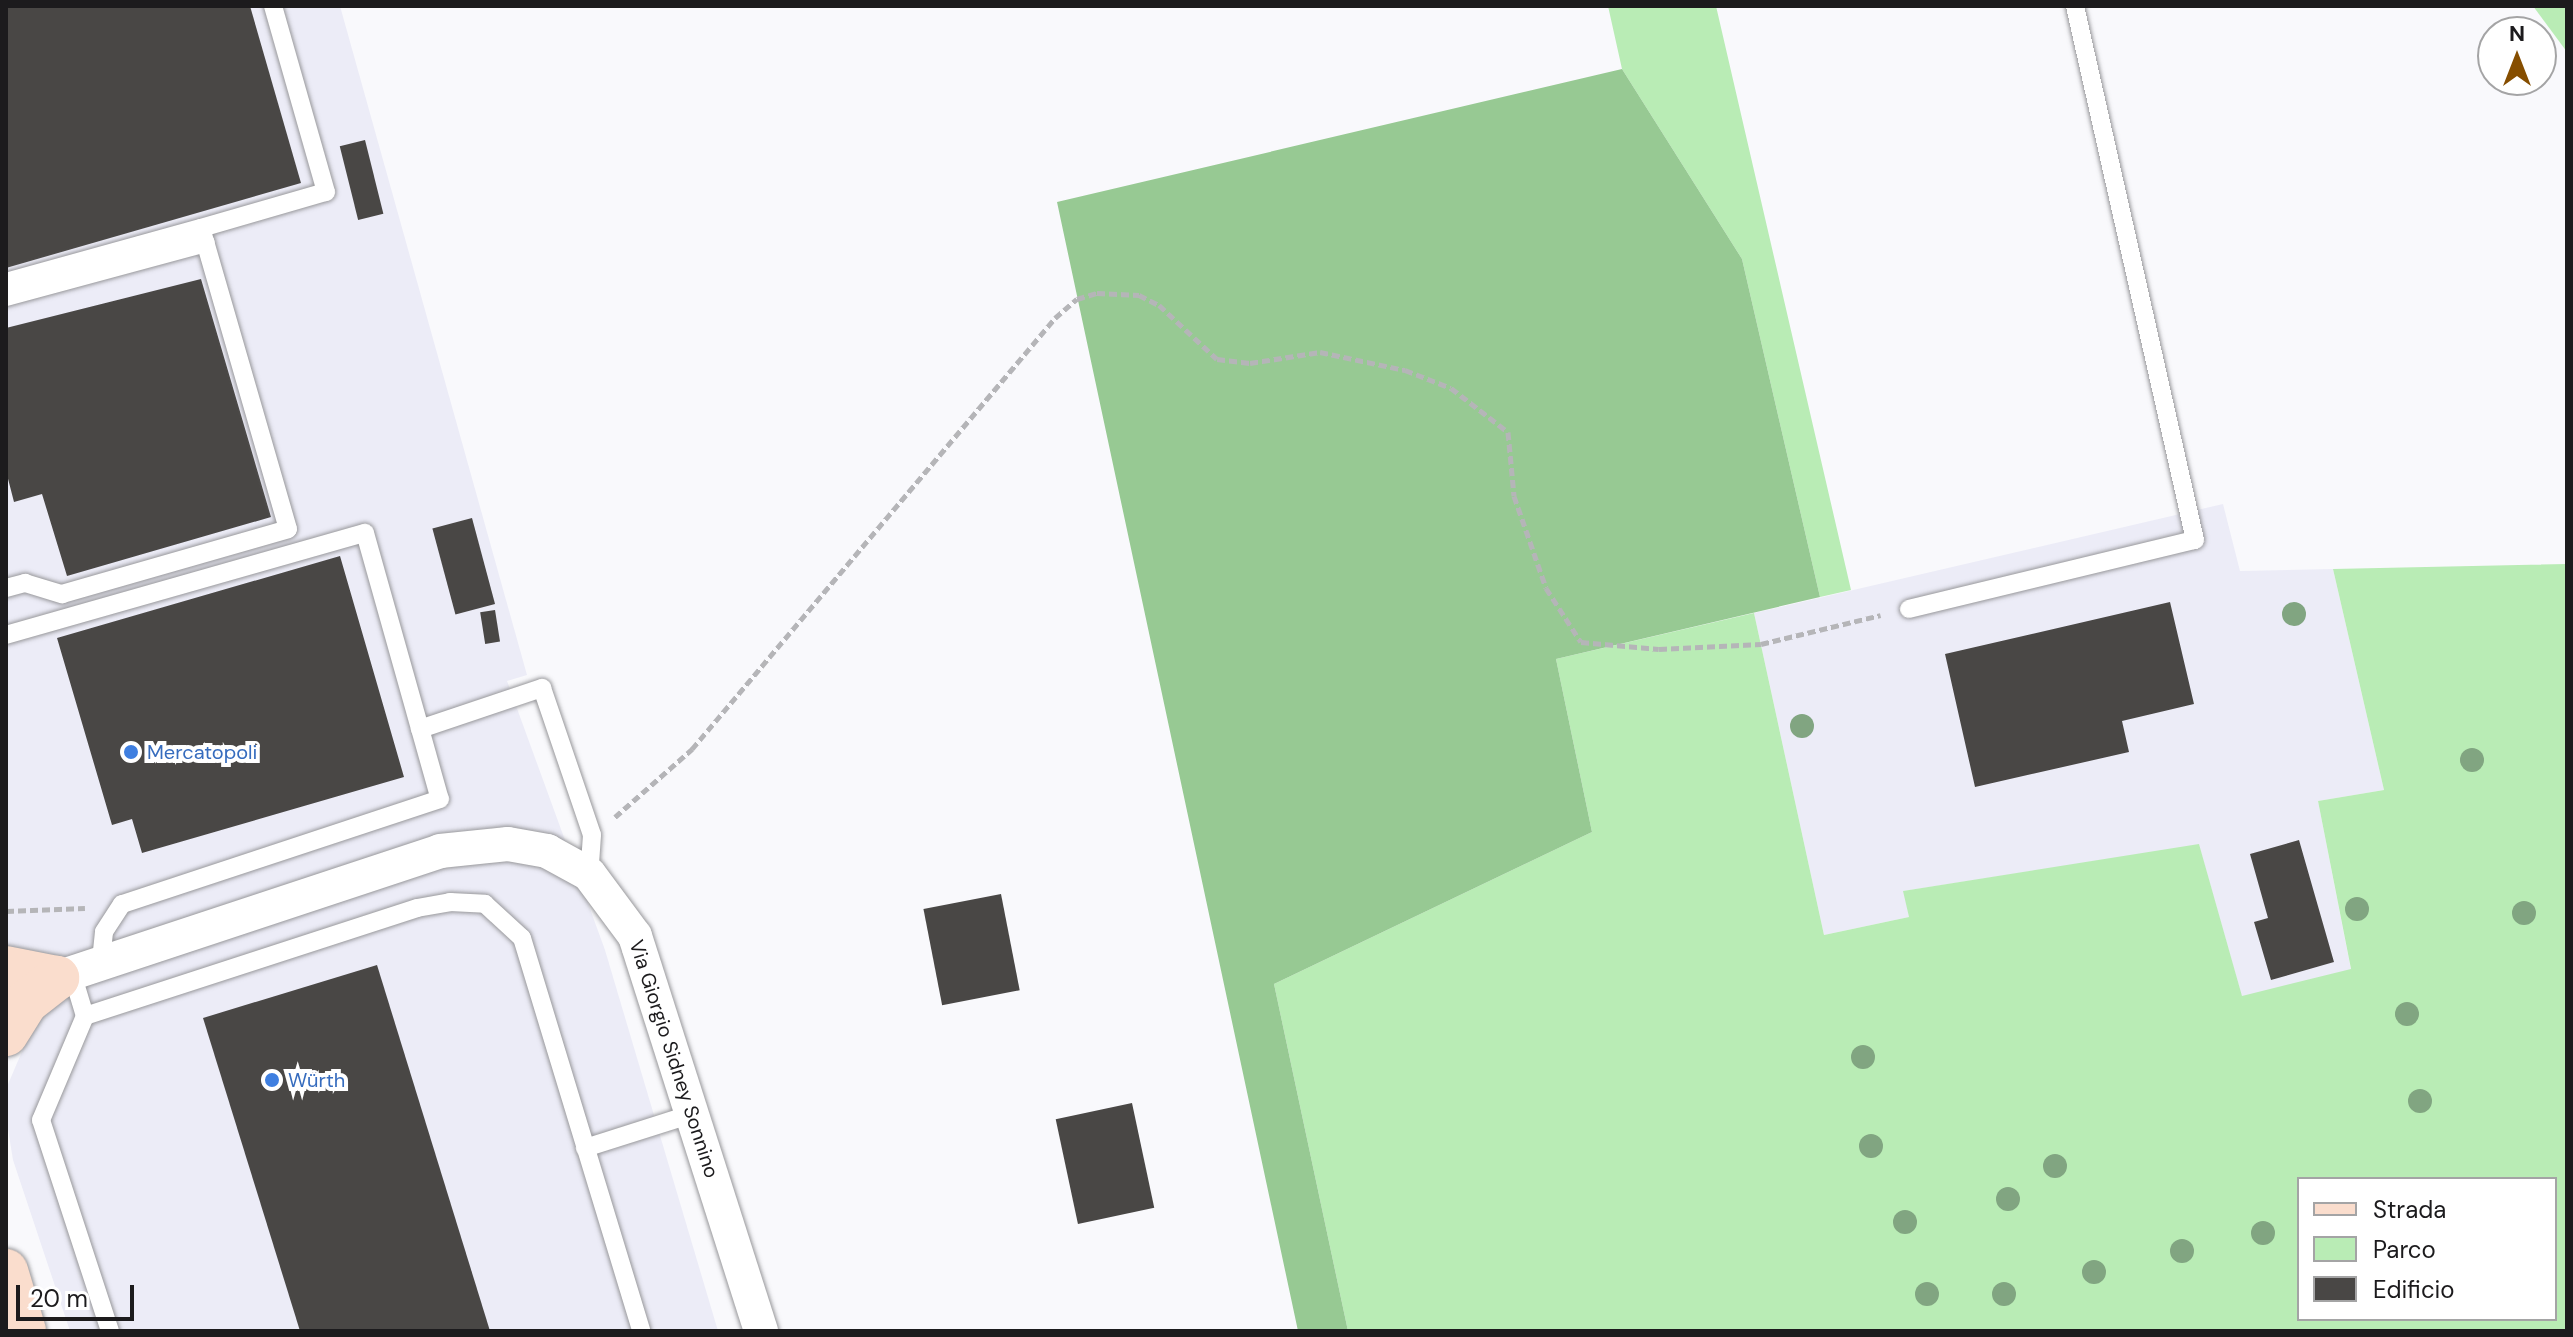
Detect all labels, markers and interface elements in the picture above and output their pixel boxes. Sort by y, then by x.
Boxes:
north arrow [2477,16,2557,96]
text: N [2509,19,2525,48]
place label: Mercatopoli [147,740,257,764]
marker: Mercatopoli [122,743,140,761]
street label: Via Giorgio Sidney Sonnino [624,937,724,1181]
place label: Würth [288,1068,345,1092]
marker: Würth [263,1071,281,1089]
legend [2297,1177,2557,1321]
text: Strada [2373,1194,2446,1225]
text: Parco [2373,1234,2436,1265]
scale bar [20,1269,138,1319]
text: Edificio [2373,1274,2455,1305]
text: 20 m [30,1283,88,1314]

